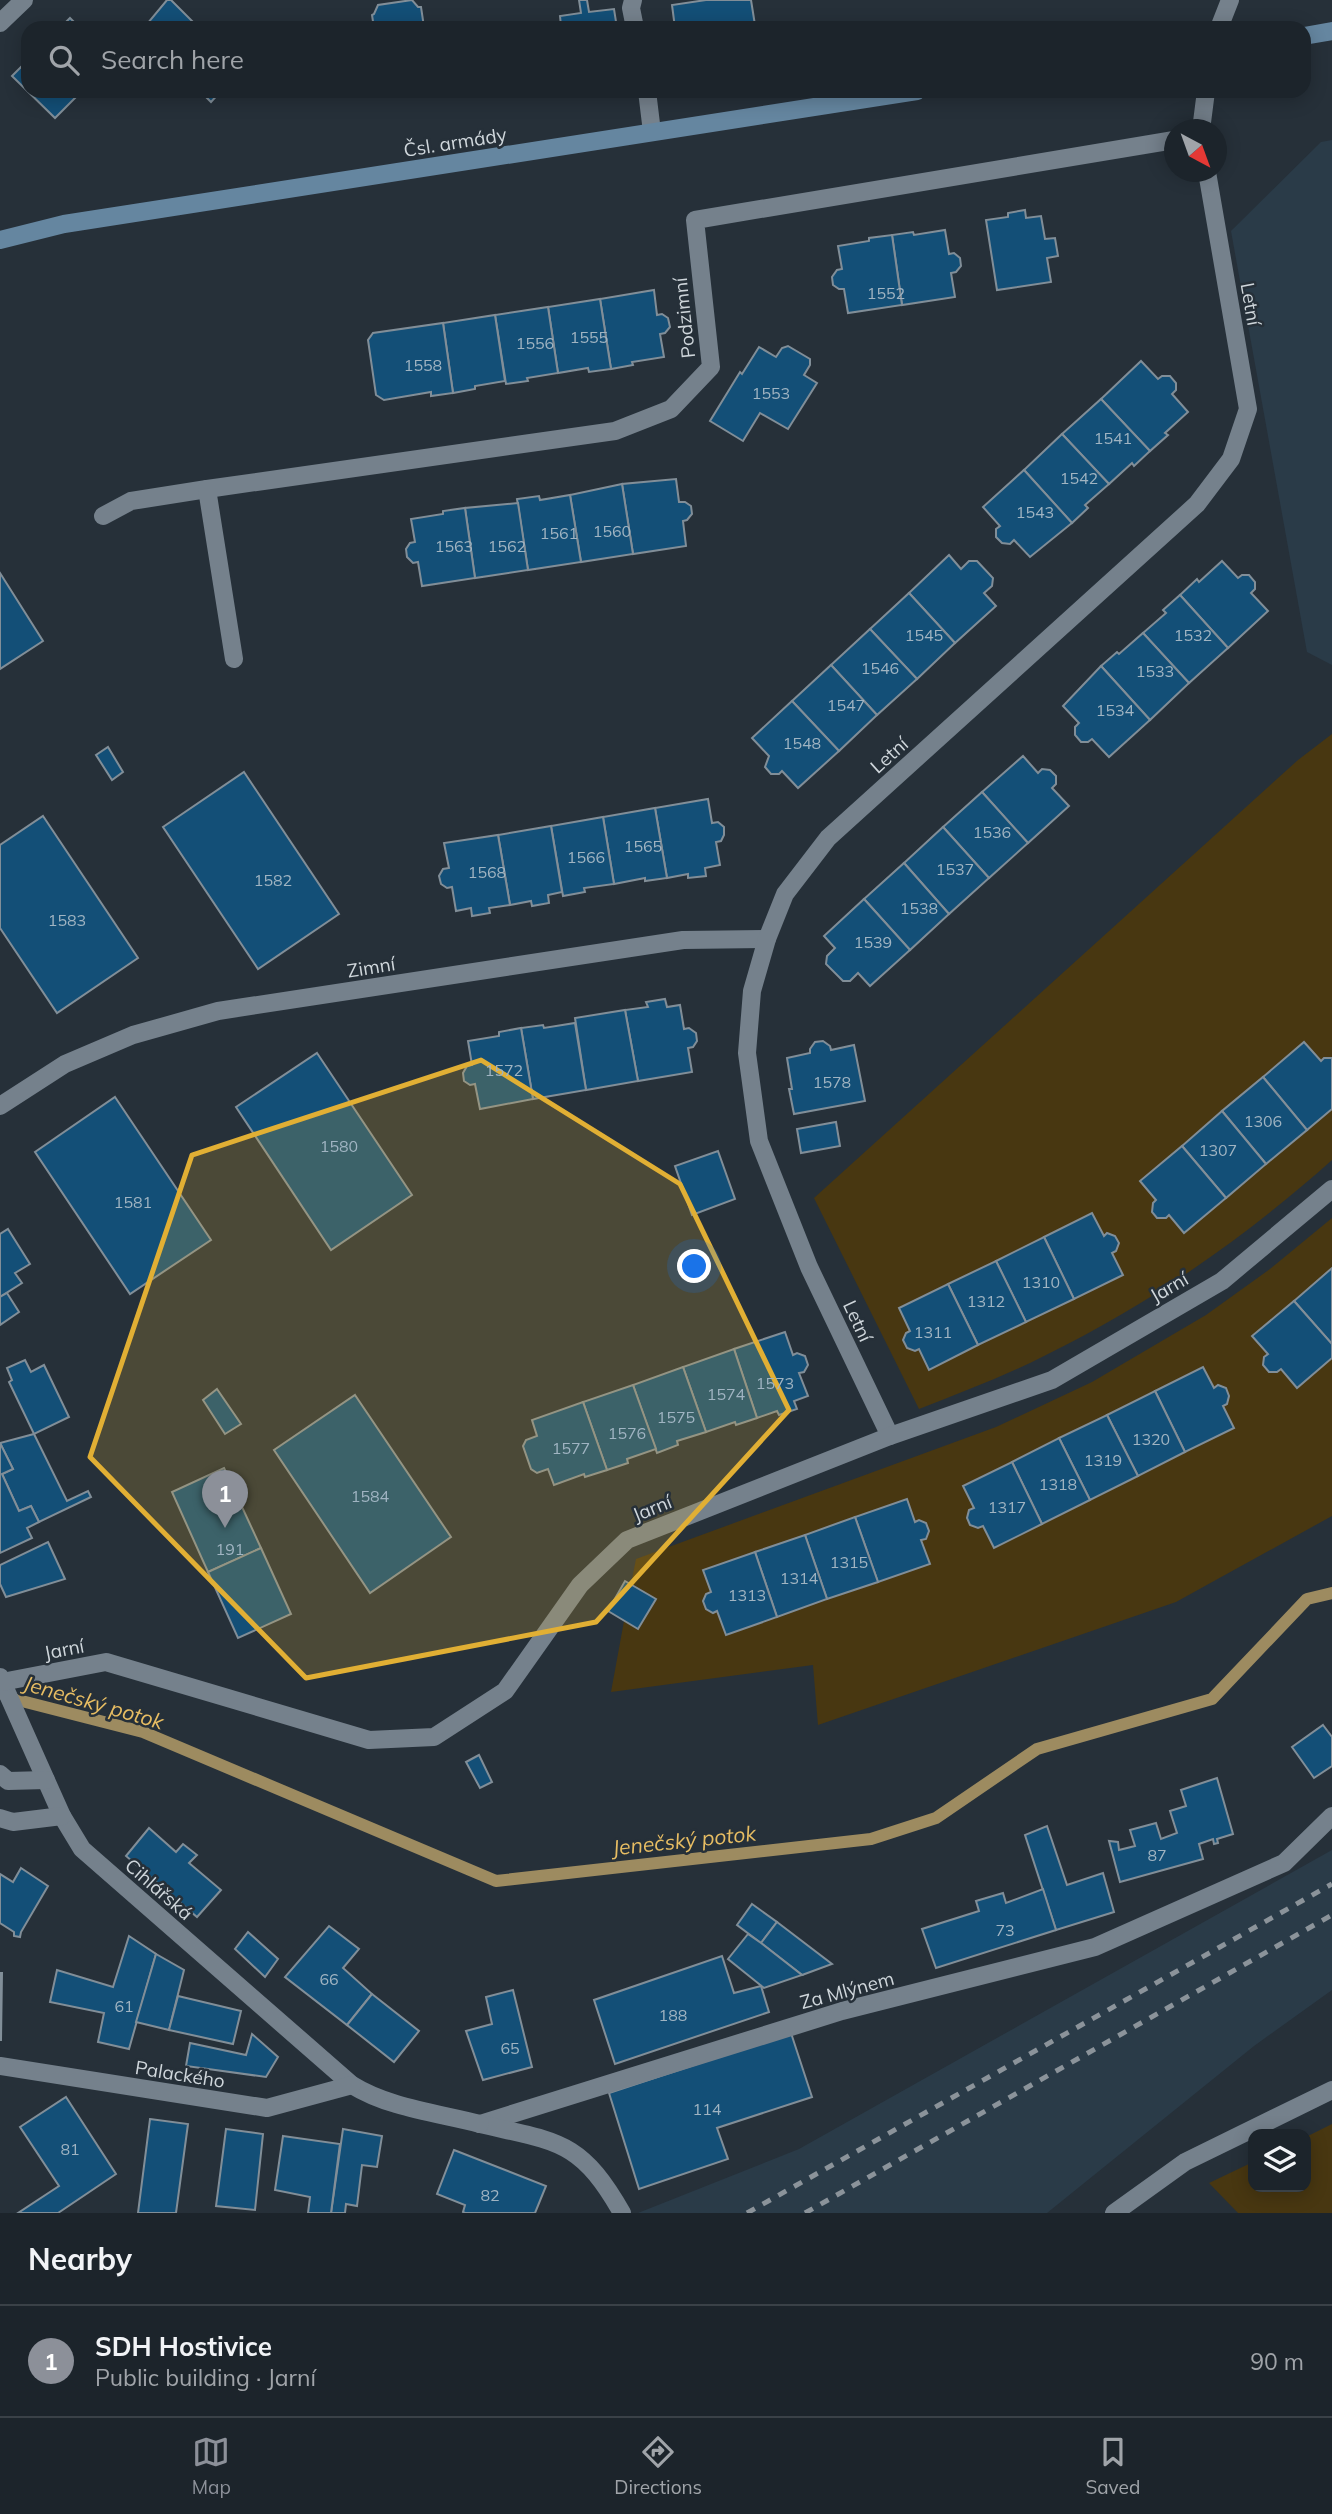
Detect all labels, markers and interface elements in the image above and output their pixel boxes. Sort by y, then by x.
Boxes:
search box [21,21,1311,98]
icon: search [45,41,83,79]
text: Search here [101,43,244,76]
north arrow [1164,119,1227,182]
street label: Čsl. armády [402,122,508,162]
street label: Podzimní [668,275,700,359]
street label: Letní [1235,281,1267,329]
house number: 1552 [867,283,905,303]
house number: 1555 [570,327,608,347]
house number: 1556 [516,333,554,353]
house number: 1558 [404,355,442,375]
house number: 1553 [752,383,790,403]
house number: 1541 [1094,428,1132,448]
house number: 1542 [1060,468,1098,488]
house number: 1543 [1016,502,1054,522]
house number: 1560 [593,521,631,541]
house number: 1561 [540,523,578,543]
house number: 1563 [435,536,473,556]
house number: 1562 [488,536,526,556]
house number: 1545 [905,625,943,645]
house number: 1532 [1174,625,1212,645]
house number: 1546 [861,658,899,678]
house number: 1533 [1136,661,1174,681]
house number: 1547 [827,695,865,715]
house number: 1534 [1096,700,1135,720]
street label: Letní [865,731,914,778]
house number: 1548 [783,733,821,753]
house number: 1536 [973,822,1011,842]
house number: 1565 [624,836,662,856]
house number: 1566 [567,847,605,867]
house number: 1537 [936,859,974,879]
house number: 1568 [468,862,506,882]
house number: 1582 [254,870,292,890]
house number: 1538 [900,898,938,918]
house number: 1583 [48,910,86,930]
house number: 1539 [854,932,892,952]
street label: Zimní [345,951,398,983]
house number: 1572 [485,1060,523,1080]
house number: 1578 [813,1072,851,1092]
house number: 1306 [1244,1111,1282,1131]
house number: 1580 [320,1136,358,1156]
house number: 1307 [1199,1140,1237,1160]
house number: 1581 [114,1192,152,1212]
your location [677,1249,711,1283]
street label: Jarní [1146,1266,1194,1307]
house number: 1310 [1022,1272,1060,1292]
house number: 1312 [967,1291,1005,1311]
street label: Letní [838,1296,879,1347]
house number: 1311 [914,1322,952,1342]
house number: 1573 [756,1373,794,1393]
house number: 1574 [707,1384,746,1404]
house number: 1575 [657,1407,695,1427]
house number: 1576 [608,1423,646,1443]
house number: 1320 [1132,1429,1170,1449]
house number: 1577 [552,1438,590,1458]
house number: 1319 [1084,1450,1122,1470]
pin: 1 [202,1470,248,1528]
house number: 1318 [1039,1474,1077,1494]
house number: 1584 [351,1486,390,1506]
street label: Jarní [629,1489,676,1527]
house number: 1317 [988,1497,1026,1517]
house number: 191 [216,1539,244,1559]
house number: 1315 [830,1552,868,1572]
house number: 1314 [780,1568,819,1588]
house number: 1313 [728,1585,766,1605]
street label: Jarní [42,1633,87,1665]
water label: Jenečský potok [19,1669,168,1735]
water label: Jenečský potok [609,1819,758,1861]
house number: 87 [1147,1845,1167,1865]
street label: Cihlářská [120,1853,198,1925]
house number: 73 [995,1920,1015,1940]
street label: Za Mlýnem [797,1966,897,2014]
house number: 66 [319,1969,339,1989]
house number: 61 [114,1996,134,2016]
house number: 188 [659,2005,687,2025]
house number: 65 [500,2038,520,2058]
street label: Palackého [133,2055,227,2093]
house number: 114 [693,2099,722,2119]
map controls [1248,2129,1311,2192]
button: layers [1248,2129,1311,2192]
house number: 81 [60,2139,80,2159]
house number: 82 [480,2185,500,2205]
text: Nearby [28,2240,132,2278]
text: SDH Hostivice [95,2330,272,2363]
text: 1 [44,2347,58,2376]
text: 90 m [1250,2347,1304,2376]
text: Public building · Jarní [95,2363,316,2392]
tab: Map [192,2433,231,2499]
tab: Directions [614,2433,702,2499]
tab: Saved [1085,2433,1140,2499]

